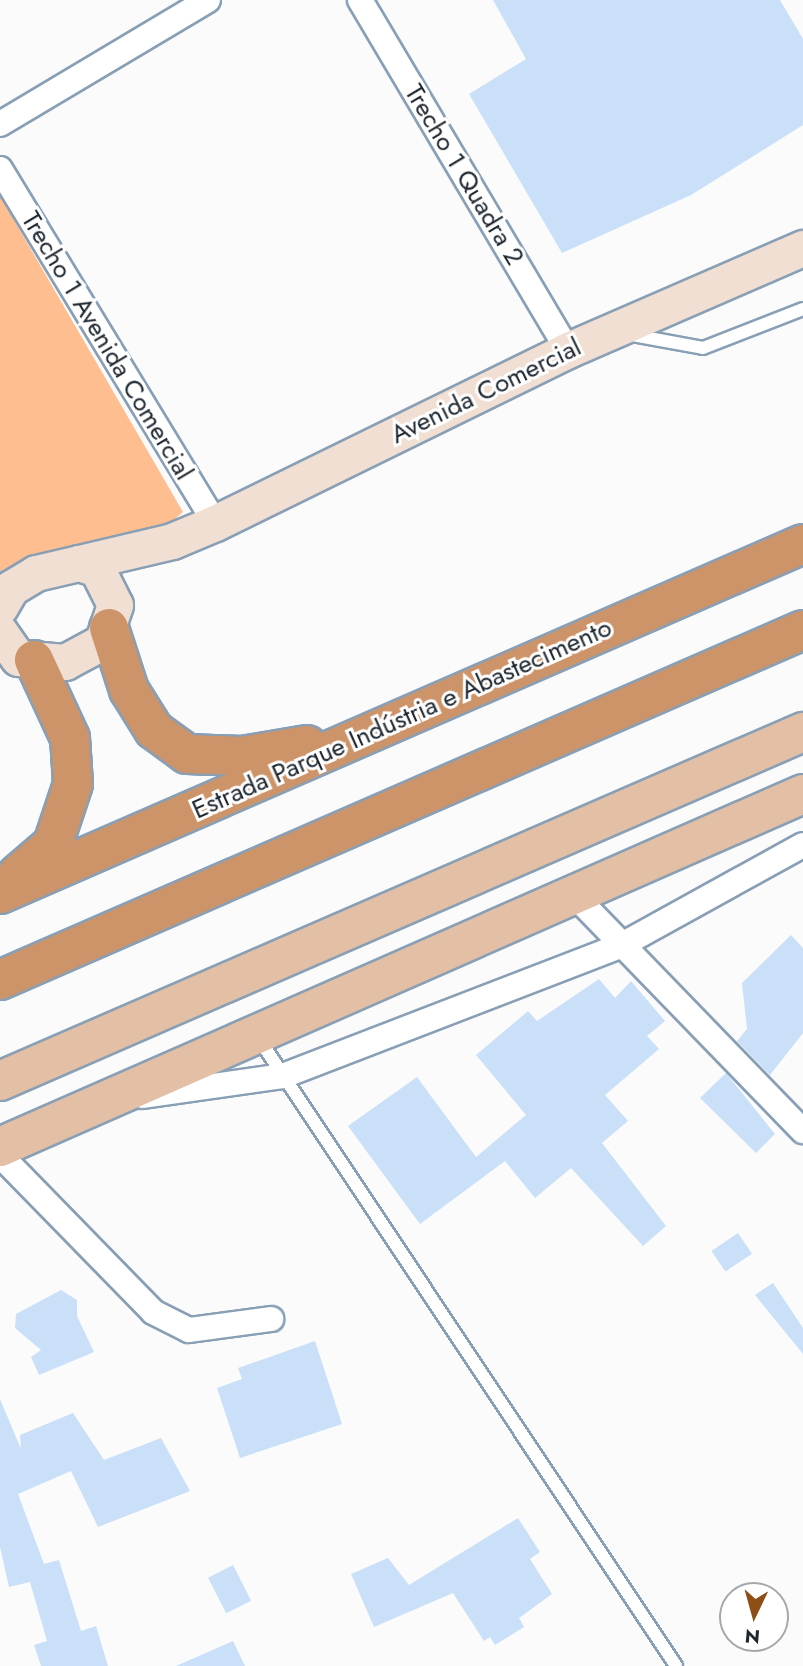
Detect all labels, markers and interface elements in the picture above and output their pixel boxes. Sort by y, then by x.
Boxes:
street label: Trecho 1 Quadra 2 [398,79,530,271]
street label: Trecho 1 Avenida Comercial [15,206,199,486]
street label: Avenida Comercial [386,331,586,451]
street label: Estrada Parque Indústria e Abastecimento [188,612,616,826]
north arrow [719,1582,789,1652]
text: N [744,1622,761,1651]

